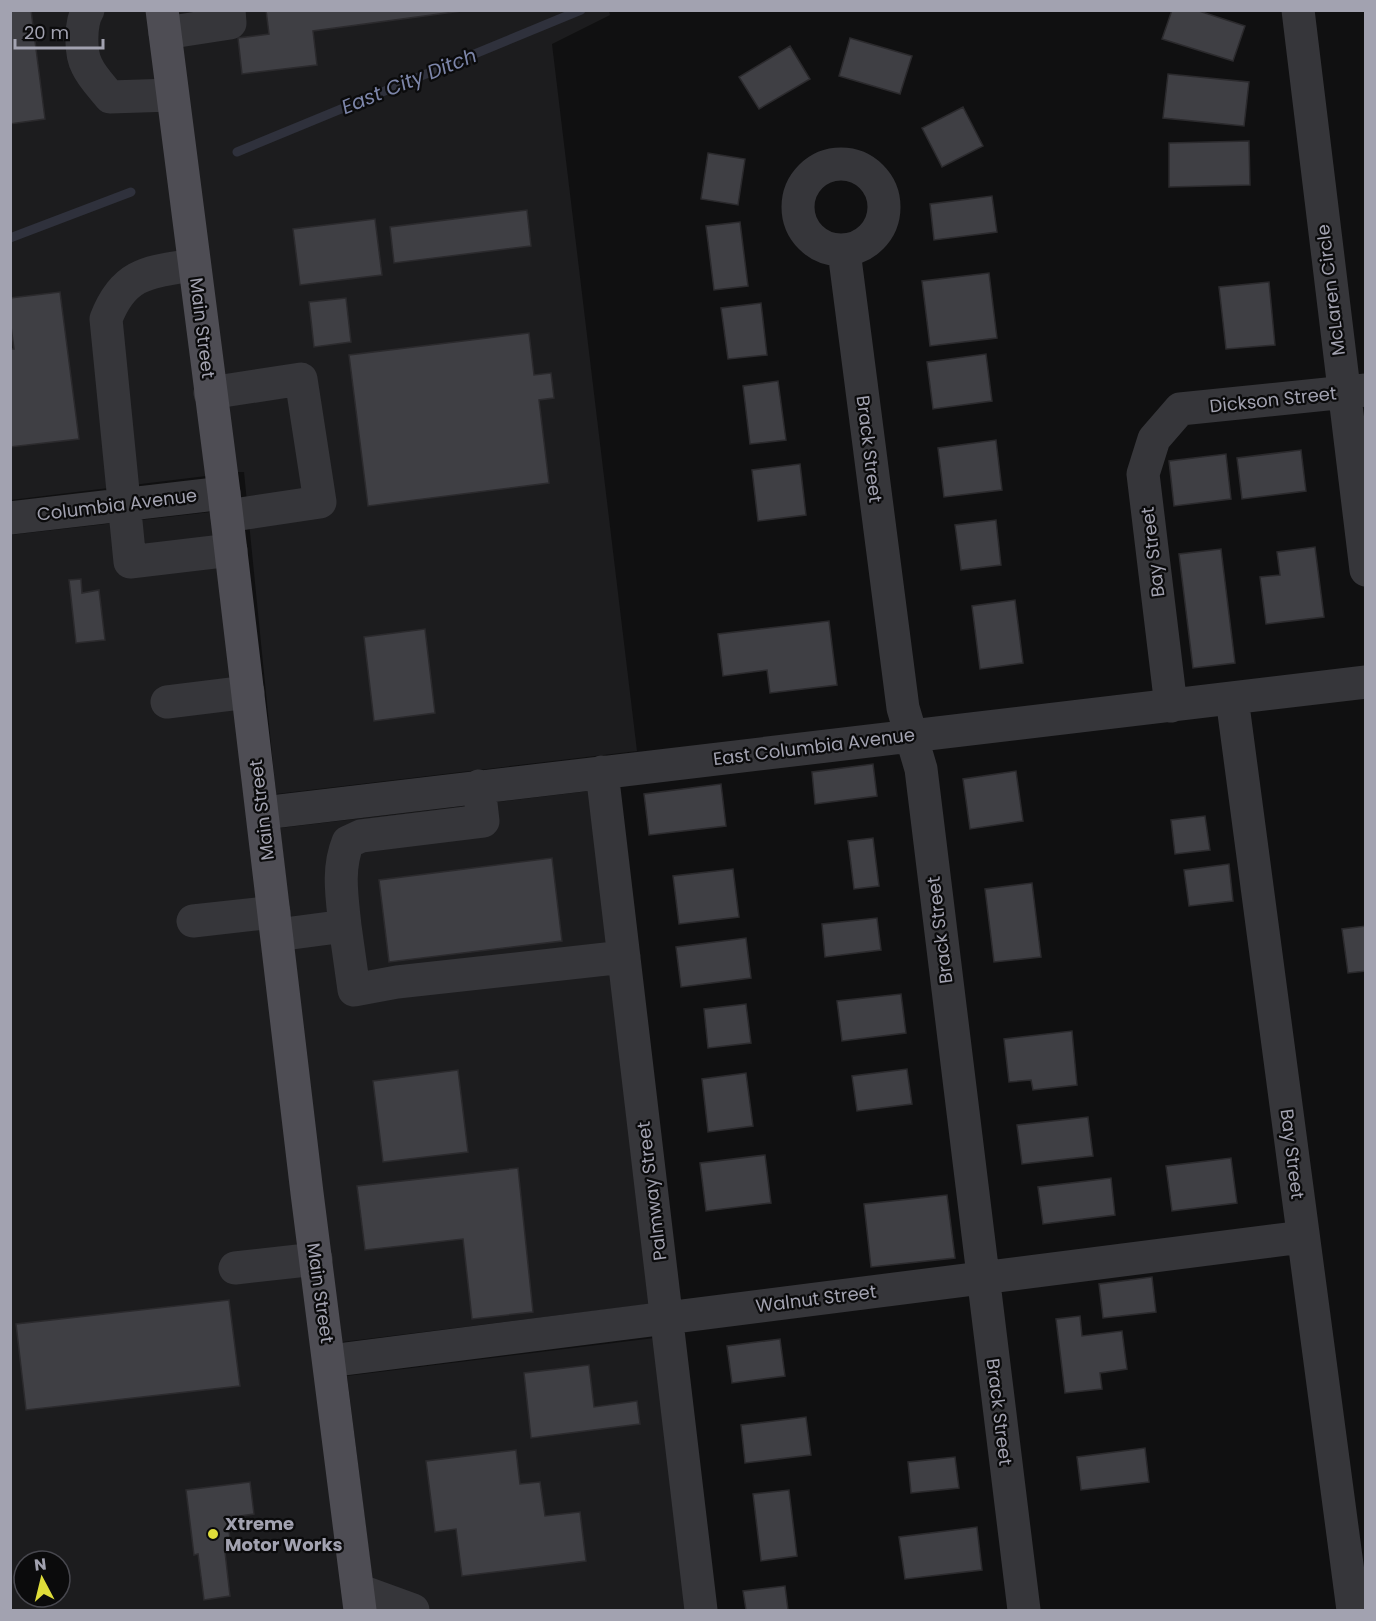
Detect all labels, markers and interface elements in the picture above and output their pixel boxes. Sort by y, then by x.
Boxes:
scale bar [15,12,104,50]
text: 20 m [24,20,69,45]
water label: East City Ditch [337,41,481,121]
street label: McLaren Circle [1310,223,1351,357]
street label: Main Street [184,276,221,380]
street label: Dickson Street [1208,380,1338,419]
street label: Brack Street [851,394,888,504]
street label: Columbia Avenue [35,482,198,527]
street label: Bay Street [1135,505,1170,599]
street label: East Columbia Avenue [712,722,916,771]
street label: Main Street [243,758,280,862]
street label: Brack Street [921,875,958,985]
street label: Bay Street [1275,1107,1310,1201]
street label: Palmway Street [631,1120,672,1262]
street label: Main Street [301,1241,340,1345]
street label: Walnut Street [754,1279,878,1318]
street label: Brack Street [981,1357,1018,1467]
place label: Xtreme Motor Works [225,1511,343,1557]
marker: Xtreme Motor Works [206,1527,220,1541]
north arrow [12,1549,72,1609]
text: N [33,1552,48,1577]

